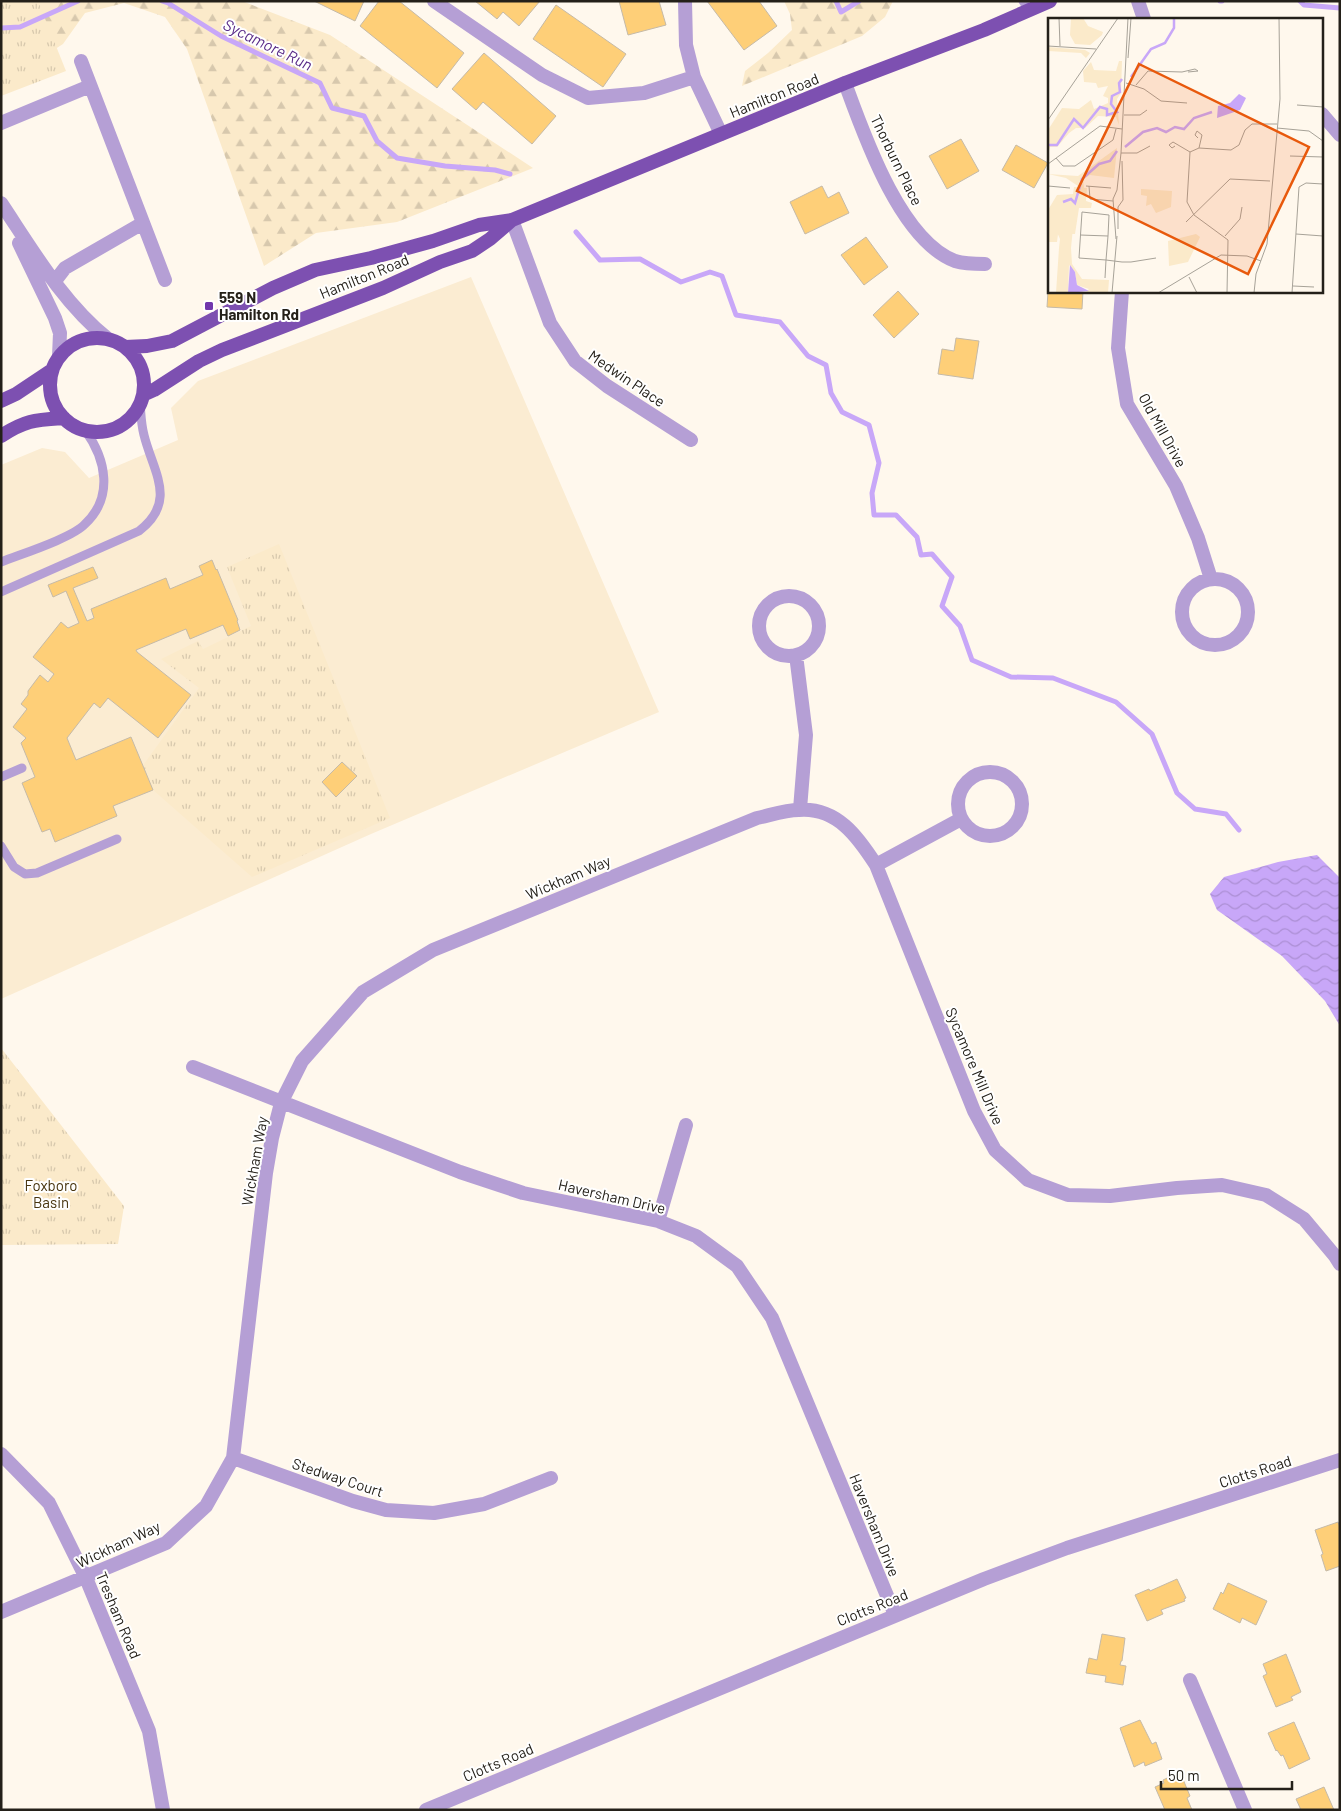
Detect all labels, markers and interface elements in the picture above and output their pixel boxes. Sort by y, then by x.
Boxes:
water label: Sycamore Run [220,14,316,74]
inset map [1048,18,1324,292]
street label: Hamilton Road [727,69,821,121]
street label: Thorburn Place [867,112,927,208]
street label: Hamilton Road [317,250,411,302]
place label: 559 N Hamilton Rd [219,288,299,323]
marker: 559 N Hamilton Rd [203,300,215,312]
street label: Medwin Place [585,346,669,410]
street label: Old Mill Drive [1135,390,1191,470]
street label: Wickham Way [523,851,613,903]
street label: Sycamore Mill Drive [942,1005,1008,1127]
street label: Wickham Way [237,1115,271,1207]
street label: Haversham Drive [557,1175,667,1217]
park label: Foxboro Basin [25,1176,77,1211]
street label: Clotts Road [1217,1451,1293,1491]
street label: Stedway Court [290,1454,386,1500]
street label: Haversham Drive [846,1471,904,1579]
street label: Wickham Way [73,1517,163,1571]
street label: Tresham Road [93,1569,145,1661]
street label: Clotts Road [834,1585,910,1629]
street label: Clotts Road [460,1739,536,1785]
scale bar [1161,1758,1292,1790]
text: 50 m [1168,1766,1200,1784]

